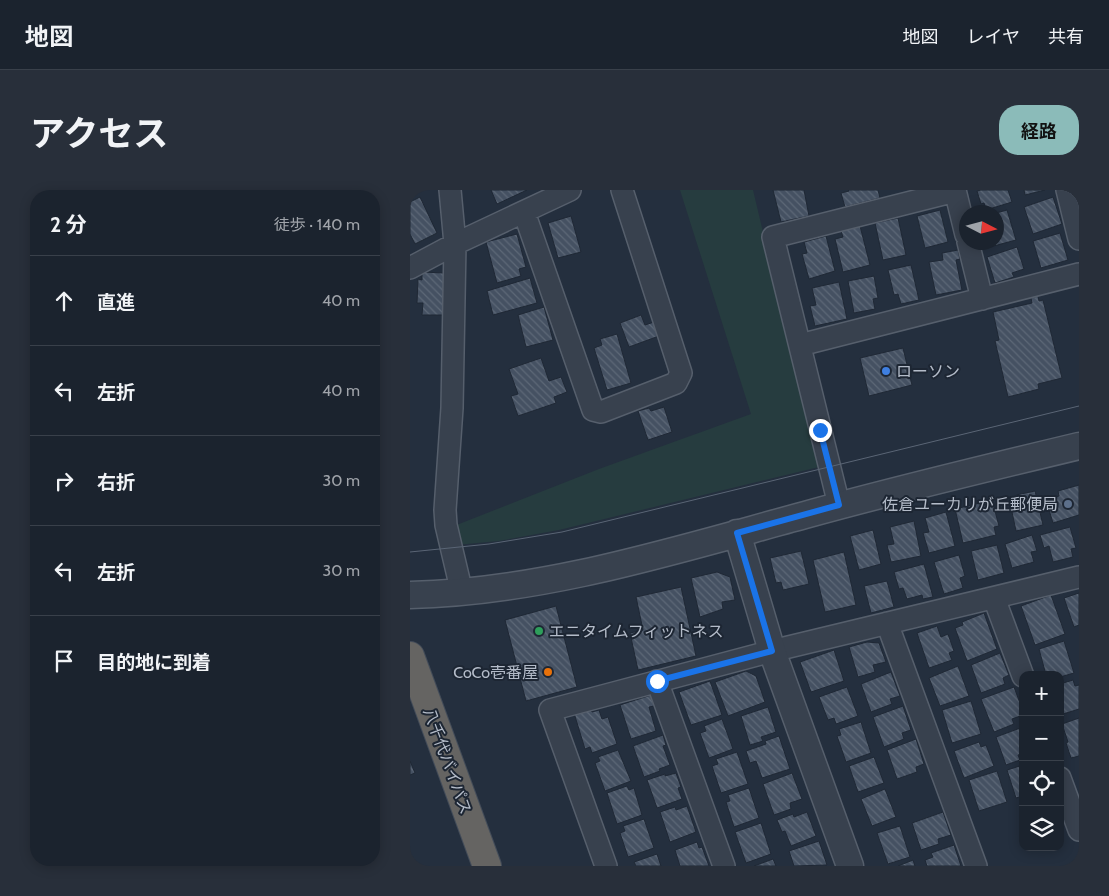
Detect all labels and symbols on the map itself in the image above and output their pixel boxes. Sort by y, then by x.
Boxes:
north arrow [959,205,1004,250]
place label: ローソン [896,362,960,381]
marker: ローソン [880,365,892,377]
route end [809,419,832,442]
place label: 佐倉ユーカリが丘郵便局 [882,495,1058,514]
marker: 佐倉ユーカリが丘郵便局 [1062,498,1074,510]
place label: エニタイムフィットネス [549,622,723,641]
marker: エニタイムフィットネス [533,625,545,637]
place label: CoCo壱番屋 [453,663,538,682]
marker: CoCo壱番屋 [542,666,554,678]
route start [646,670,669,693]
street label: 八千代バイパス [420,705,476,817]

